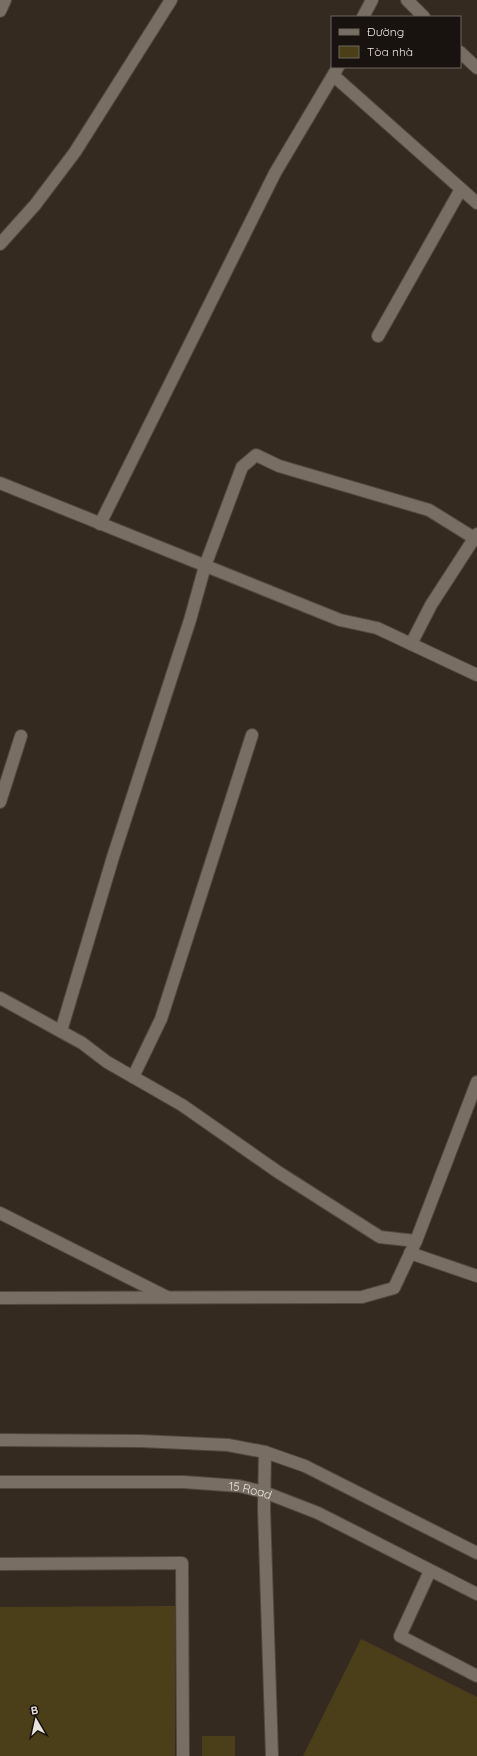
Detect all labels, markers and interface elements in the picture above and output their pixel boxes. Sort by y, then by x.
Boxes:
legend [331,16,461,68]
text: Đường [367,24,404,39]
text: Tòa nhà [367,44,413,59]
street label: 15 Road [228,1478,274,1502]
north arrow [16,1700,56,1740]
text: B [30,1703,39,1718]

